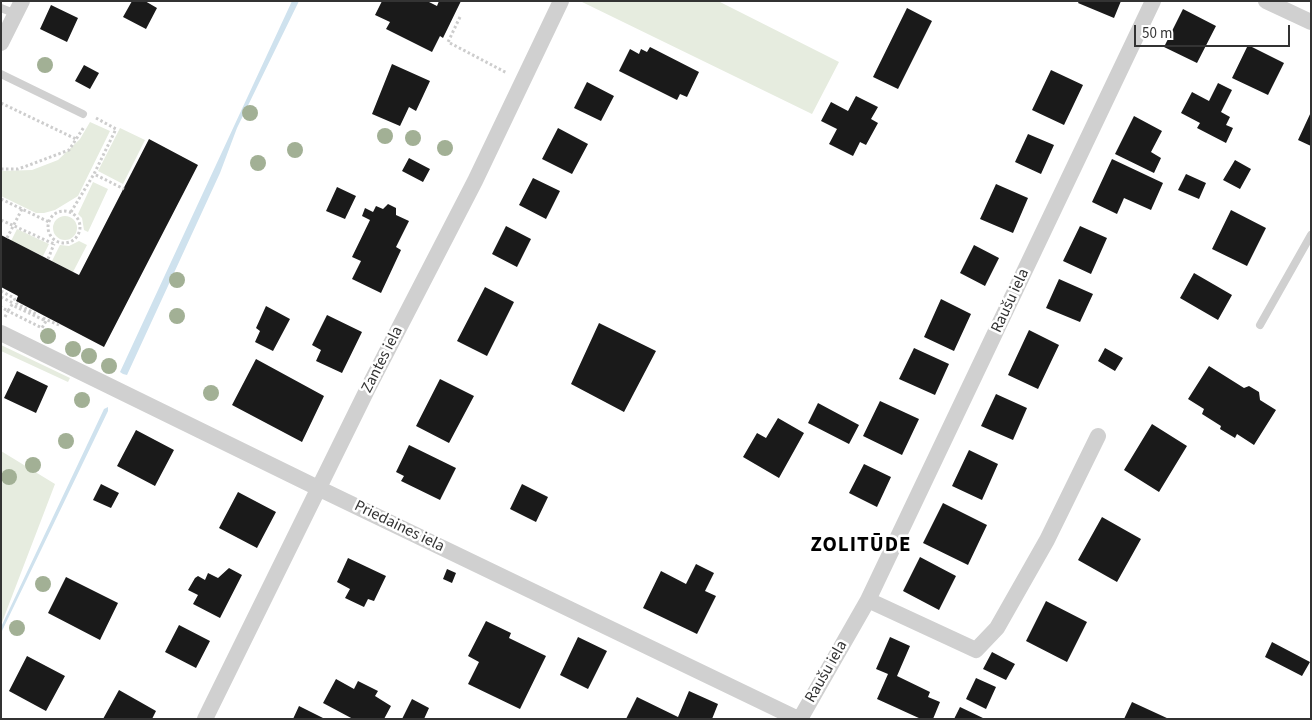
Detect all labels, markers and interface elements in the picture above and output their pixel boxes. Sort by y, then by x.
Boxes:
scale bar [1137,15,1293,47]
text: 50 m [1142,23,1172,44]
street label: Raušu iela [988,266,1034,336]
street label: Zantes iela [358,323,408,397]
street label: Priedaines iela [351,497,447,557]
district label: ZOLITŪDE [810,533,912,559]
street label: Raušu iela [802,638,852,706]

